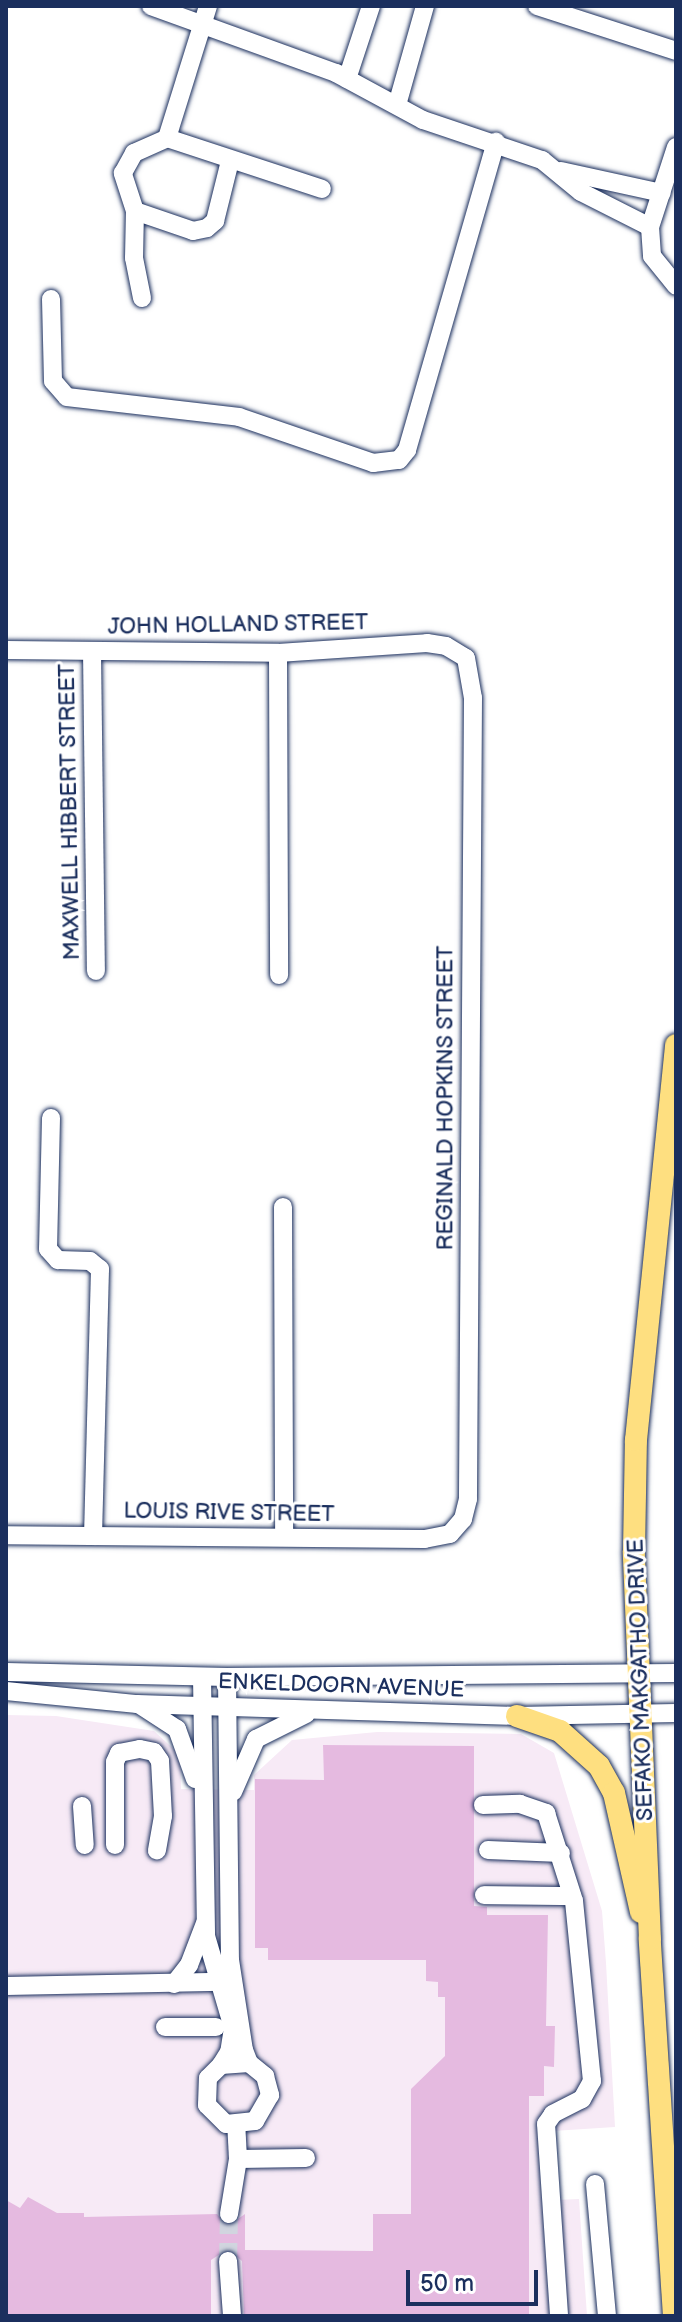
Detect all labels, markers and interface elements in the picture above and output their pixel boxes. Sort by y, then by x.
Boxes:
street label: JOHN HOLLAND STREET [107,610,369,640]
street label: MAXWELL HIBBERT STREET [54,663,86,961]
street label: REGINALD HOPKINS STREET [433,945,459,1251]
street label: LOUIS RIVE STREET [123,1498,335,1528]
street label: SEFAKO MAKGATHO DRIVE [623,1538,659,1822]
street label: ENKELDOORN AVENUE [217,1669,465,1703]
scale bar [410,2254,542,2304]
text: 50 m [420,2269,474,2298]

